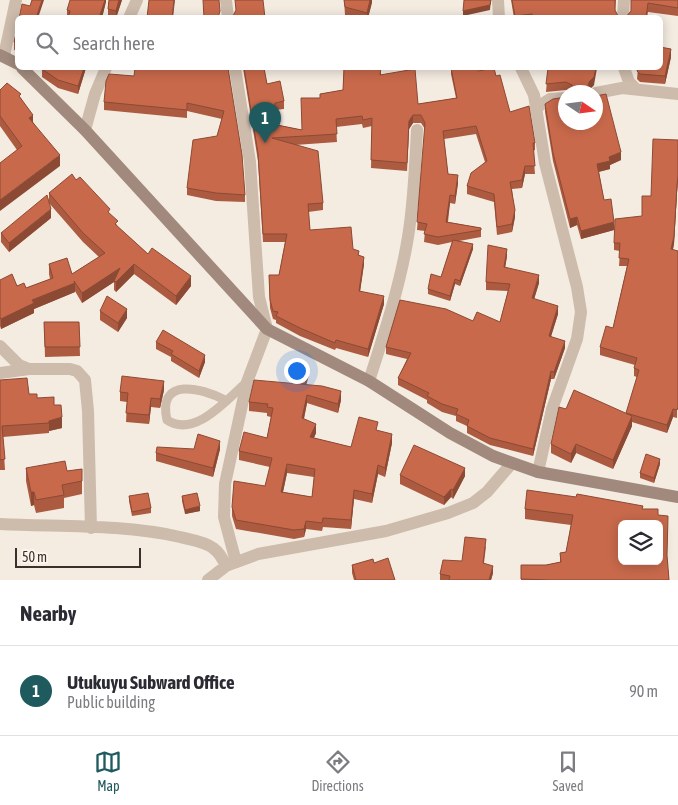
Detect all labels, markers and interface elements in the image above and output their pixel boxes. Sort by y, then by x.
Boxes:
search box [15,15,663,70]
icon: search [33,29,61,57]
text: Search here [73,32,155,54]
north arrow [558,85,603,130]
pin: 1 [249,102,281,143]
your location [284,358,310,384]
map controls [618,520,663,565]
button: layers [618,520,663,565]
scale bar [15,545,141,568]
text: 50 m [22,549,47,565]
text: Nearby [20,601,76,625]
text: Utukuyu Subward Office [67,671,235,693]
text: 1 [32,682,40,700]
text: 90 m [629,682,658,700]
text: Public building [67,693,155,711]
tab: Map [94,748,122,794]
tab: Directions [311,748,364,794]
tab: Saved [553,748,584,794]

